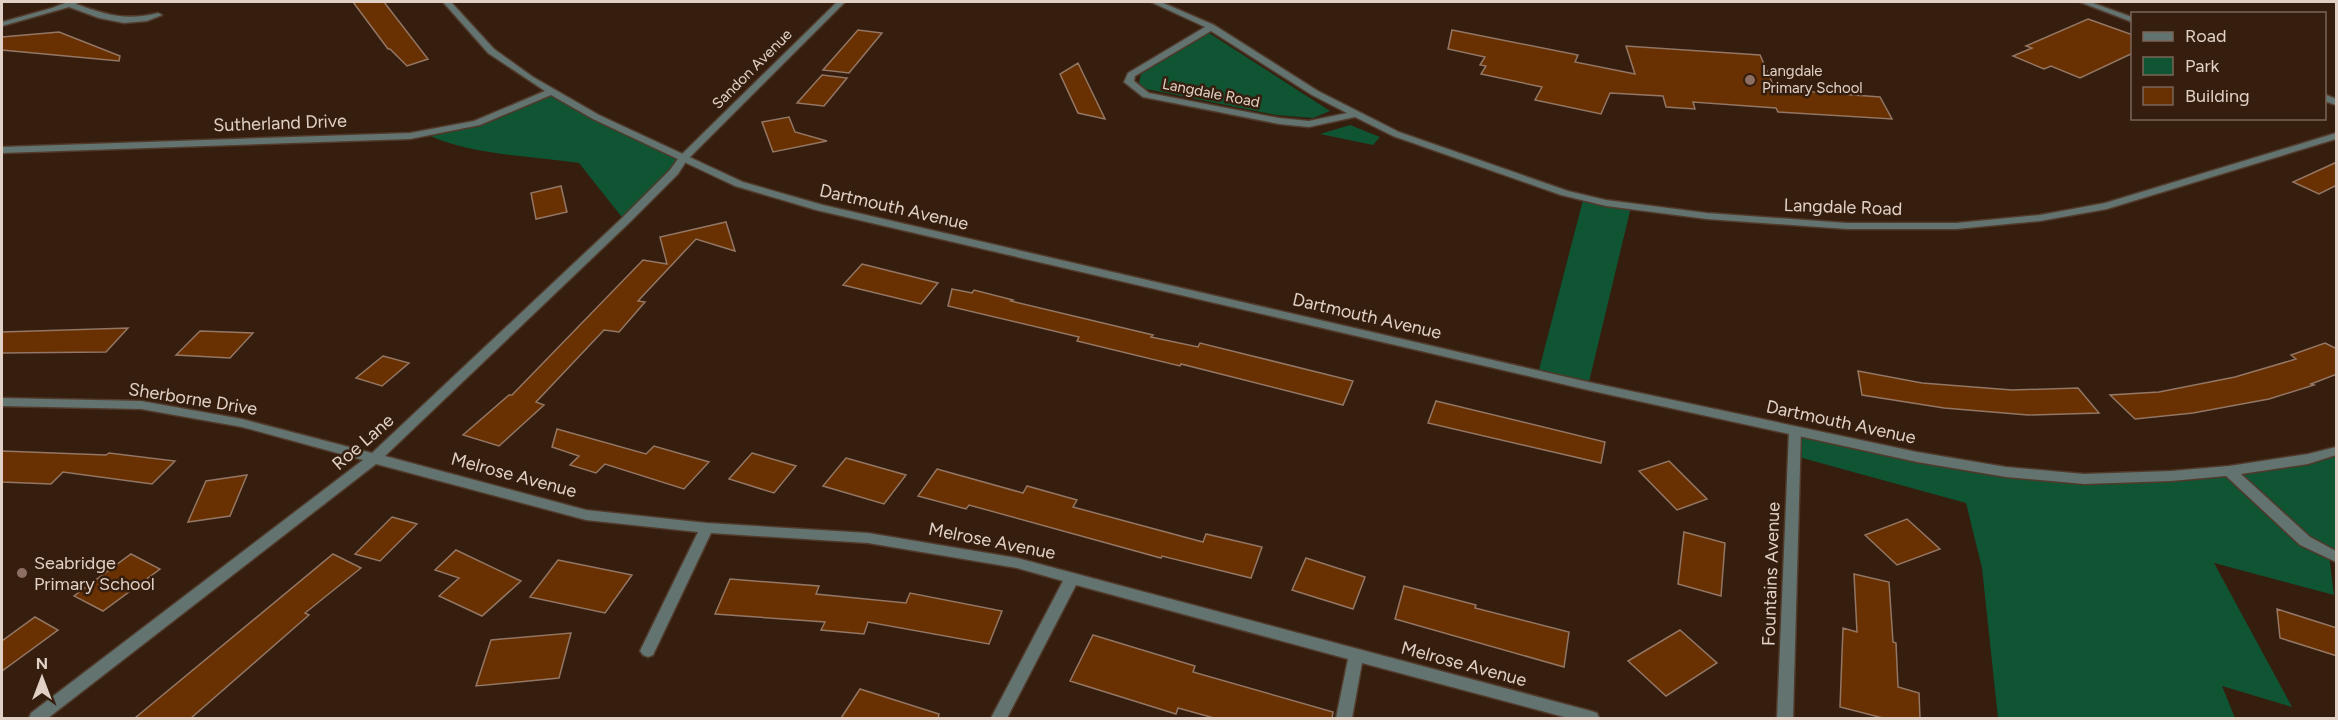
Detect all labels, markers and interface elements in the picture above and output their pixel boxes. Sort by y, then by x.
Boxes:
legend [2131,12,2326,120]
street label: Sandon Avenue [708,25,796,113]
text: Road [2185,25,2226,47]
text: Park [2185,55,2220,77]
place label: Langdale Primary School [1762,62,1863,97]
marker: Langdale Primary School [1743,73,1757,87]
street label: Langdale Road [1161,75,1261,111]
text: Building [2185,85,2250,107]
street label: Sutherland Drive [213,110,347,136]
street label: Dartmouth Avenue [817,179,971,235]
street label: Langdale Road [1783,194,1903,220]
street label: Dartmouth Avenue [1290,288,1444,344]
street label: Sherborne Drive [127,378,259,420]
street label: Dartmouth Avenue [1764,395,1918,449]
street label: Roe Lane [328,409,398,475]
street label: Melrose Avenue [449,448,579,502]
street label: Fountains Avenue [1757,501,1785,646]
street label: Melrose Avenue [927,518,1058,564]
place label: Seabridge Primary School [34,552,155,595]
marker: Seabridge Primary School [15,566,29,580]
street label: Melrose Avenue [1399,637,1529,691]
north arrow [12,648,72,708]
text: N [36,654,48,673]

